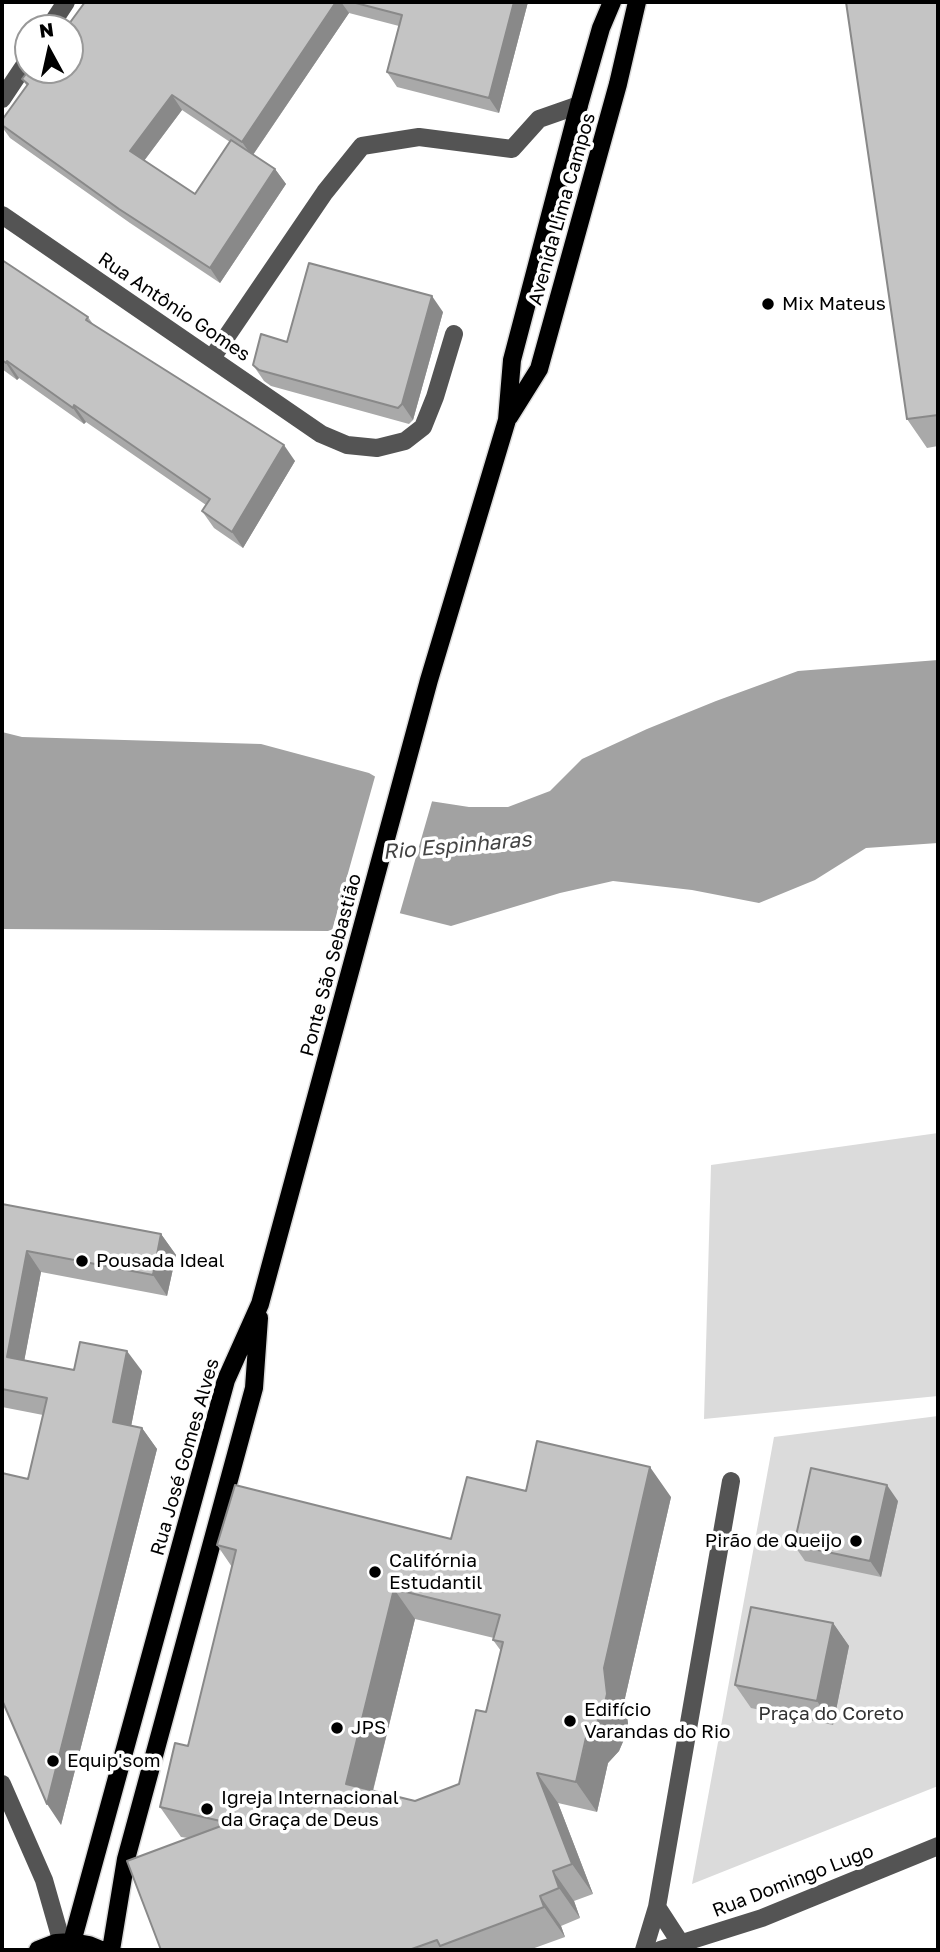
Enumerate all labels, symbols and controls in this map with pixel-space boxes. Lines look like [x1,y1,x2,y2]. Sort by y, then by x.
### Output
north arrow [14,14,84,84]
text: N [38,17,55,42]
street label: Avenida Lima Campos [524,110,600,308]
street label: Rua Antônio Gomes [94,248,254,366]
place label: Mix Mateus [782,293,886,315]
marker: Mix Mateus [760,296,776,312]
water label: Rio Espinharas [382,827,532,865]
street label: Ponte São Sebastião [296,871,366,1059]
place label: Pousada Ideal [96,1250,225,1272]
marker: Pousada Ideal [74,1253,90,1269]
street label: Rua José Gomes Alves [146,1356,224,1558]
place label: Pirão de Queijo [705,1530,842,1552]
marker: Pirão de Queijo [848,1533,864,1549]
place label: Califórnia Estudantil [389,1550,482,1594]
marker: Califórnia Estudantil [367,1564,383,1580]
place label: Edifício Varandas do Rio [584,1699,730,1743]
park label: Praça do Coreto [758,1703,904,1725]
marker: Edifício Varandas do Rio [562,1713,578,1729]
place label: JPS [351,1717,386,1739]
marker: JPS [329,1720,345,1736]
place label: Equip'som [67,1750,161,1772]
marker: Equip'som [45,1753,61,1769]
place label: Igreja Internacional da Graça de Deus [221,1787,399,1831]
marker: Igreja Internacional da Graça de Deus [199,1801,215,1817]
street label: Rua Domingo Lugo [709,1840,877,1922]

